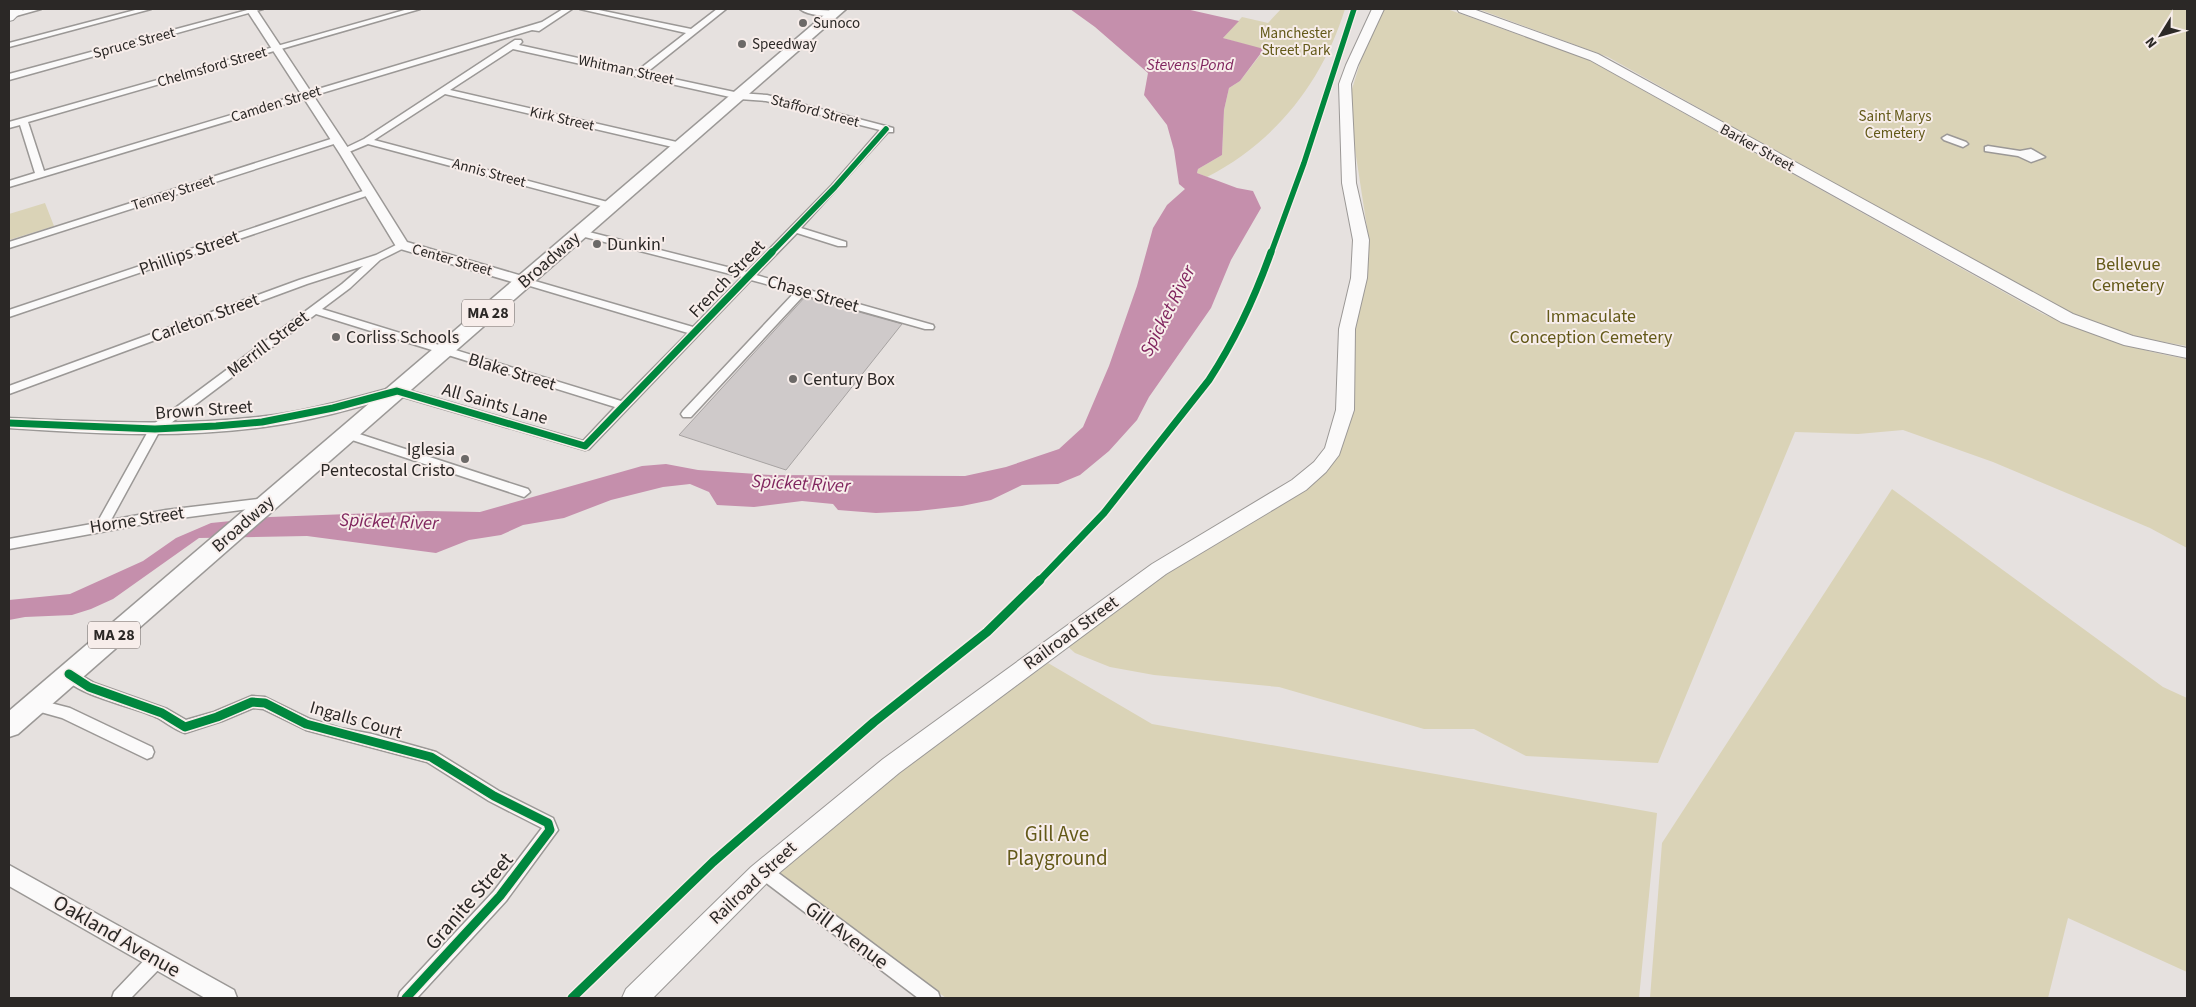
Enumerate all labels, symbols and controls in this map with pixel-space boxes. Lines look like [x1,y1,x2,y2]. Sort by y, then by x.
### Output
north arrow [2136,10,2186,60]
place label: Sunoco [813,13,860,34]
marker: Sunoco [797,17,809,29]
street label: Spruce Street [91,22,177,64]
park label: Manchester Street Park [1260,23,1333,61]
text: N [2141,32,2162,52]
place label: Speedway [752,34,817,55]
marker: Speedway [736,38,748,50]
street label: Chelmsford Street [155,41,269,93]
street label: Whitman Street [576,50,676,90]
water label: Stevens Pond [1146,54,1234,76]
street label: Camden Street [228,80,324,128]
street label: Stafford Street [769,89,861,133]
street label: Kirk Street [528,101,596,137]
park label: Saint Marys Cemetery [1859,106,1931,144]
street label: Barker Street [1716,119,1798,177]
street label: Annis Street [450,153,528,193]
street label: Tenney Street [129,170,217,216]
street label: Phillips Street [136,224,242,282]
street label: Broadway [512,225,586,294]
place label: Dunkin' [607,232,665,257]
street label: French Street [683,234,771,324]
marker: Dunkin' [591,238,603,250]
street label: Center Street [410,239,494,281]
park label: Bellevue Cemetery [2092,252,2165,298]
water label: Spicket River [1133,259,1203,361]
street label: Chase Street [764,269,862,319]
street label: Carleton Street [148,287,262,349]
road number: MA 28 [462,300,514,326]
park label: Immaculate Conception Cemetery [1510,304,1673,350]
street label: Merrill Street [222,305,314,383]
place label: Corliss Schools [346,325,459,350]
marker: Corliss Schools [330,331,342,343]
street label: Blake Street [465,347,559,397]
place label: Century Box [803,367,895,392]
marker: Century Box [787,373,799,385]
street label: All Saints Lane [439,377,551,431]
street label: Brown Street [154,394,254,426]
place label: Iglesia Pentecostal Cristo [320,437,455,483]
marker: Iglesia Pentecostal Cristo [459,453,471,465]
water label: Spicket River [751,468,853,500]
street label: Broadway [206,489,280,558]
street label: Horne Street [88,500,186,540]
water label: Spicket River [339,507,440,537]
street label: Railroad Street [1019,590,1123,676]
road number: MA 28 [88,622,140,648]
street label: Ingalls Court [307,695,405,745]
park label: Gill Ave Playground [1006,819,1108,873]
street label: Railroad Street [704,836,802,930]
street label: Granite Street [418,845,520,957]
street label: Oakland Avenue [48,887,186,985]
street label: Gill Avenue [799,894,895,976]

